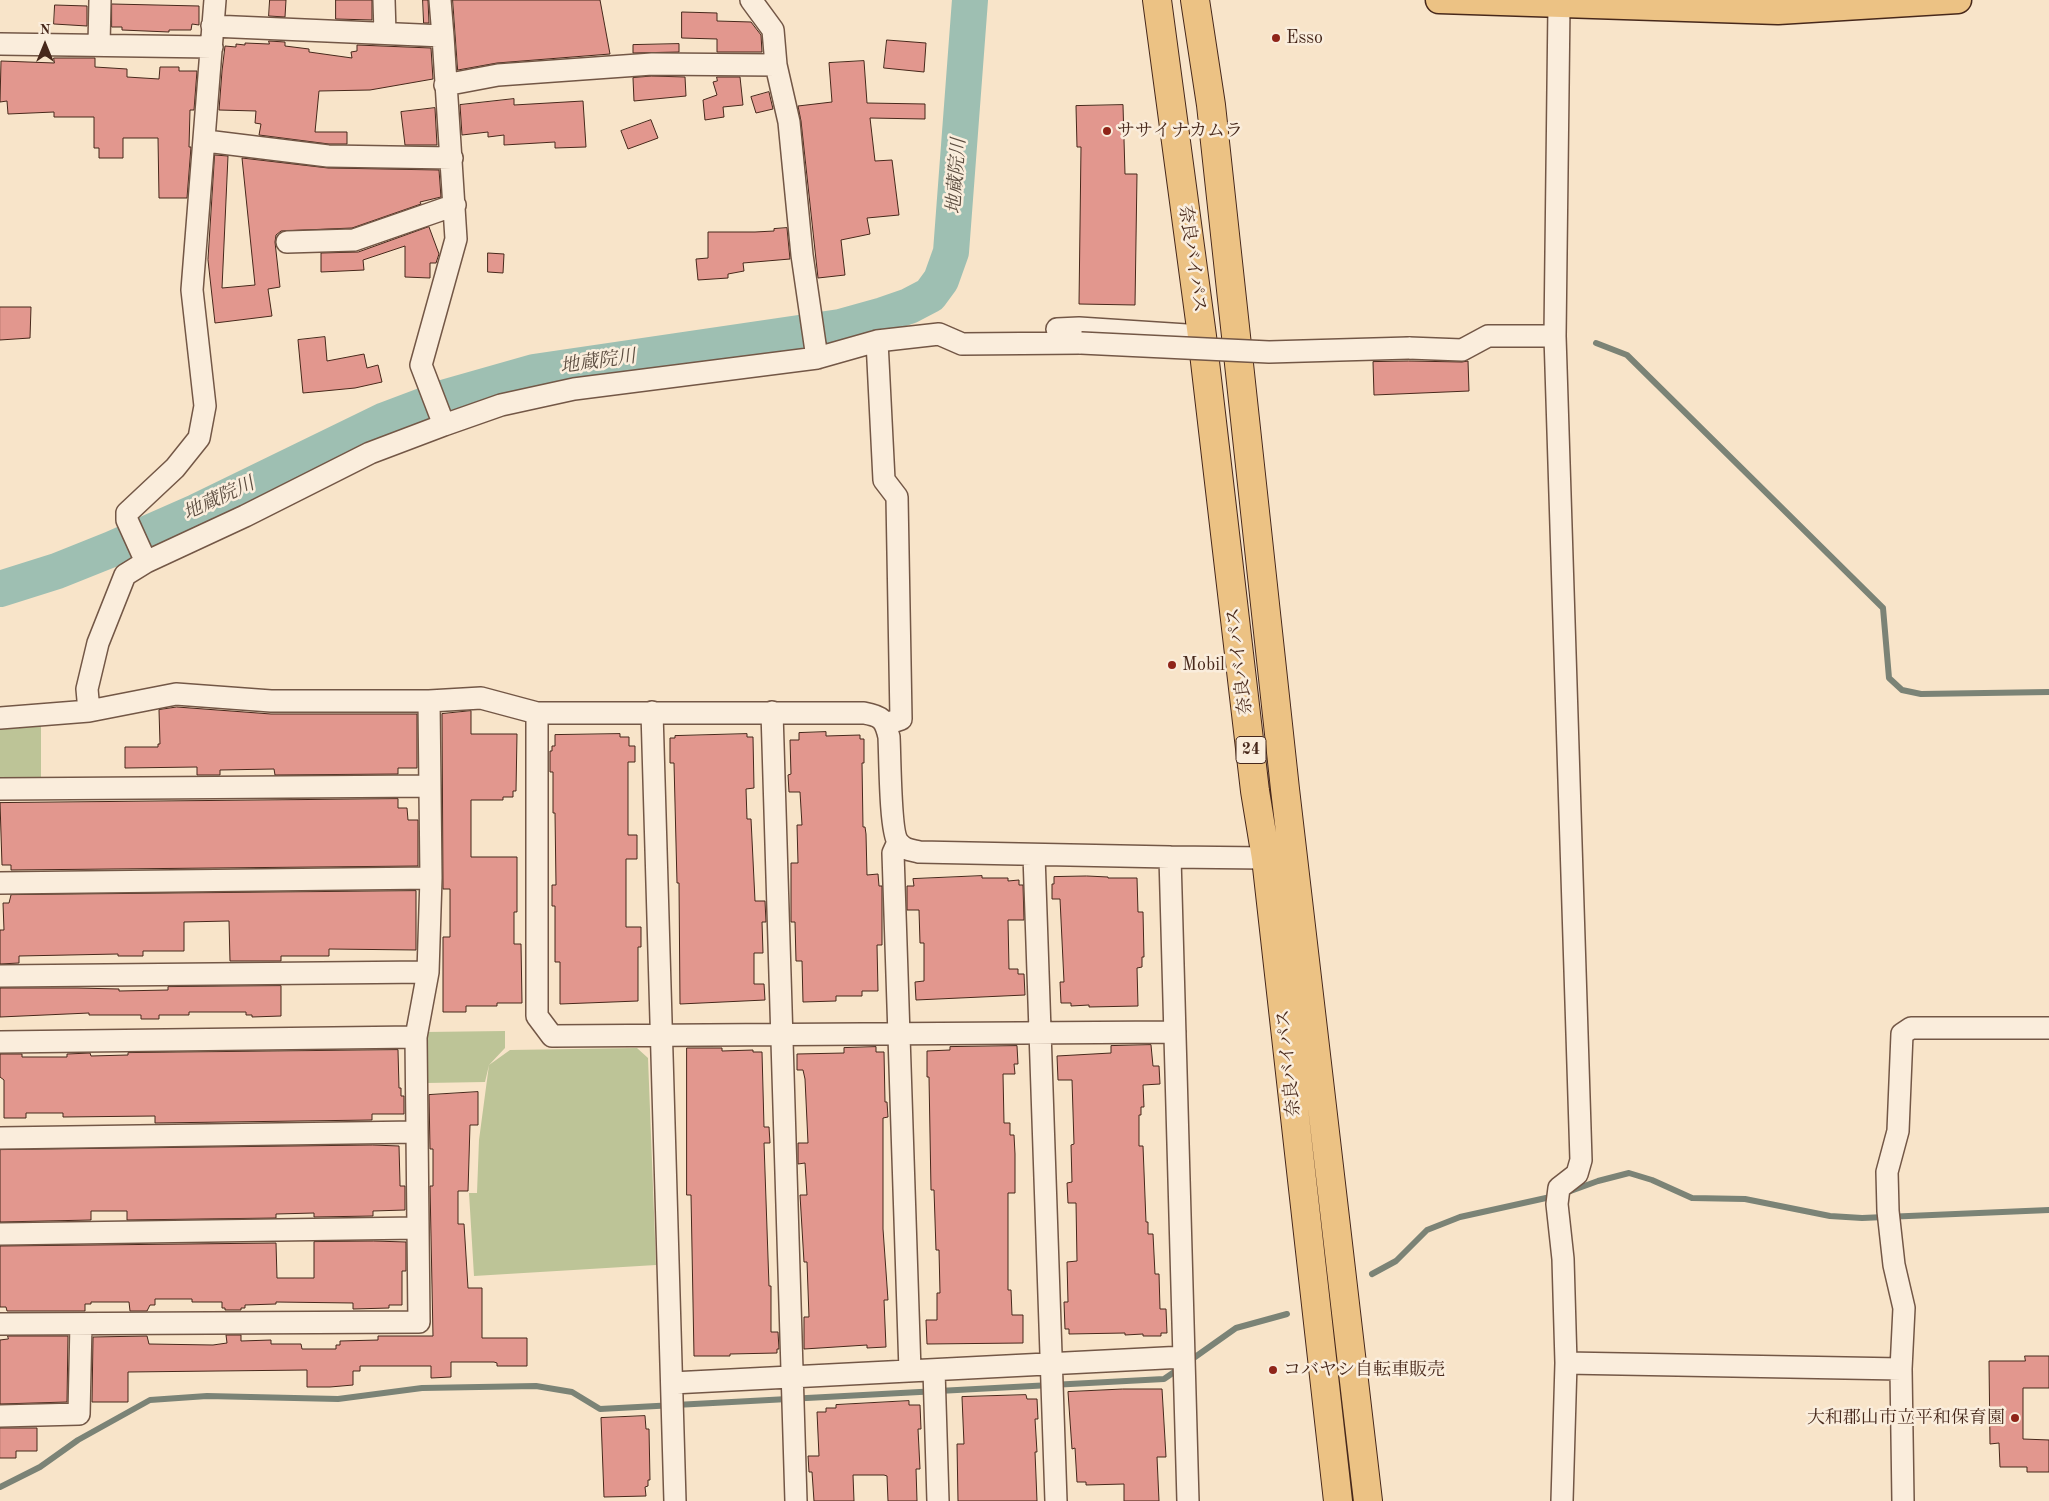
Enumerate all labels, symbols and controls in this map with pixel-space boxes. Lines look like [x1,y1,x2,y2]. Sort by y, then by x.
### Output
north arrow [20,20,70,70]
text: N [40,23,50,37]
place label: Esso [1286,27,1323,49]
marker: Esso [1270,32,1282,44]
place label: ササイナカムラ [1117,120,1243,142]
marker: ササイナカムラ [1101,125,1113,137]
water label: 地蔵院川 [943,137,971,215]
street label: 奈良バイパス [1174,204,1210,314]
water label: 地蔵院川 [559,345,637,379]
water label: 地蔵院川 [180,473,258,525]
street label: 奈良バイパス [1223,606,1257,716]
place label: Mobil [1182,654,1225,676]
marker: Mobil [1166,659,1178,671]
road number: 24 [1236,736,1266,764]
street label: 奈良バイパス [1273,1008,1305,1118]
place label: コバヤシ自転車販売 [1283,1359,1445,1381]
marker: コバヤシ自転車販売 [1267,1364,1279,1376]
place label: 大和郡山市立平和保育園 [1807,1407,2005,1429]
marker: 大和郡山市立平和保育園 [2009,1412,2021,1424]

